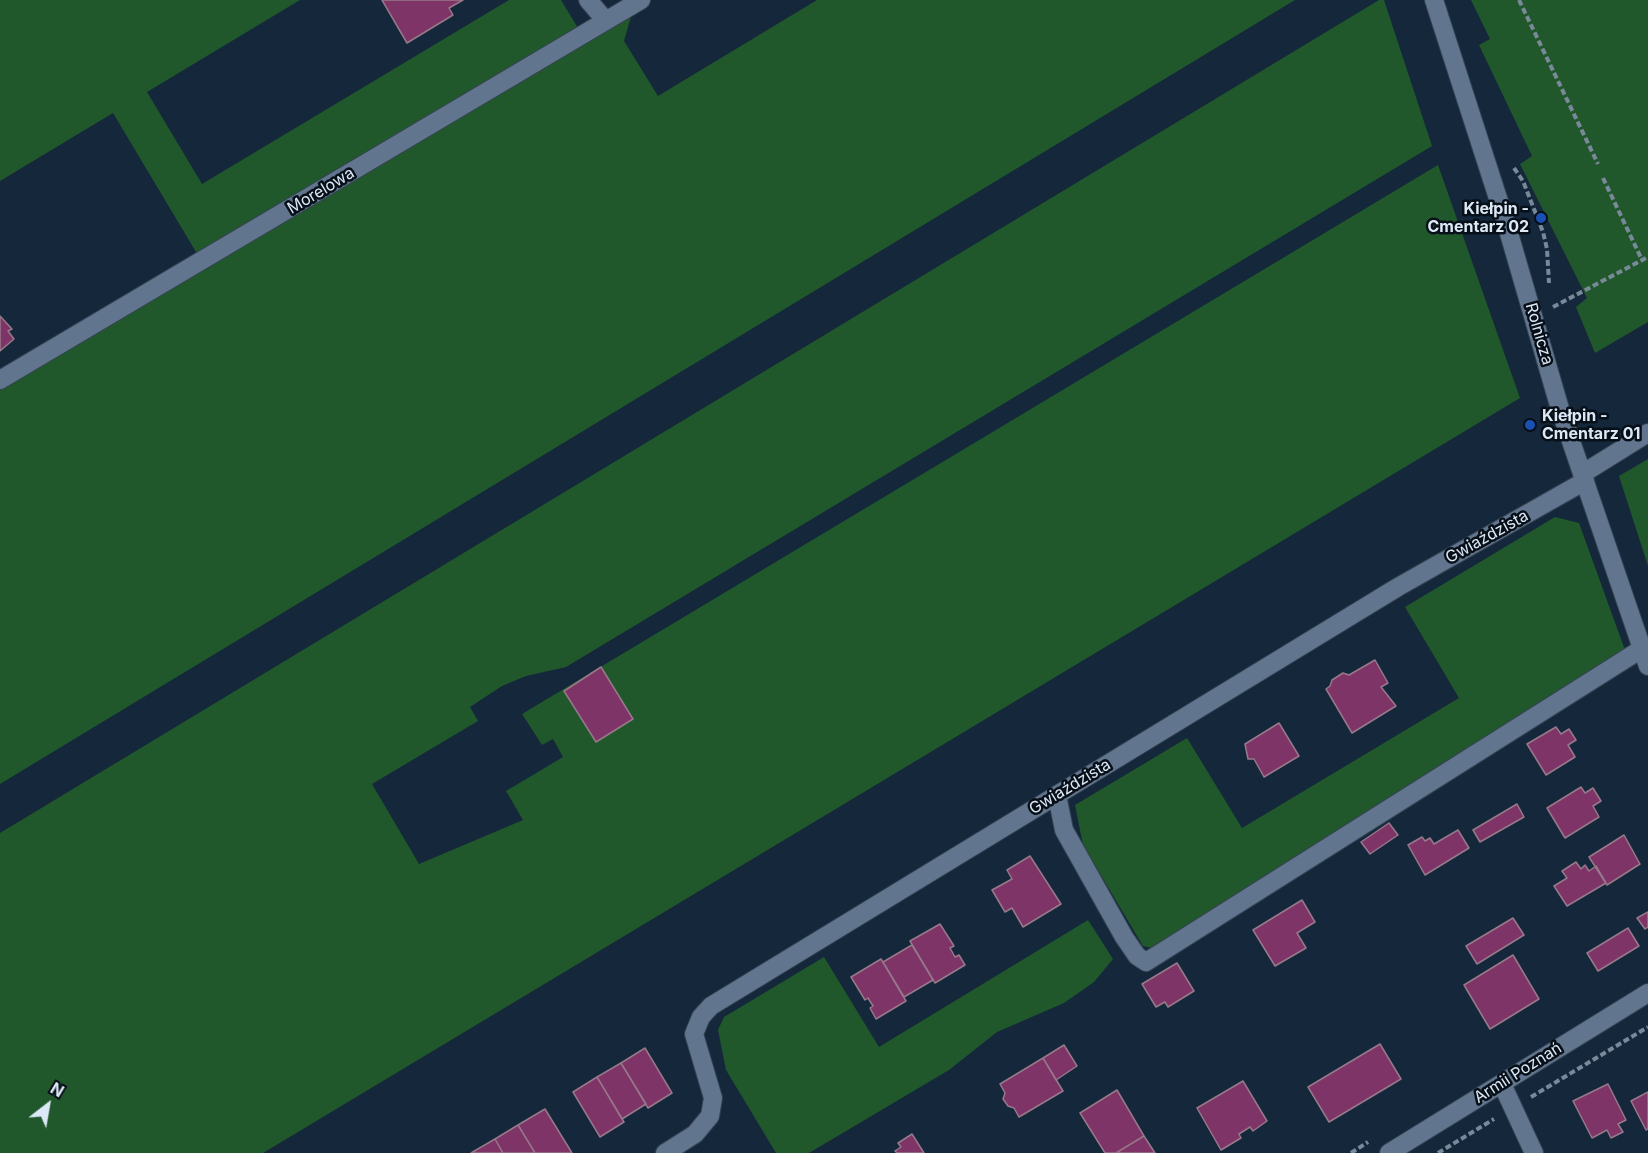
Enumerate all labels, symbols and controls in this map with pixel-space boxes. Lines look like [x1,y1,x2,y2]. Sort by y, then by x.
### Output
street label: Morelowa [284,164,358,218]
place label: Kiełpin - Cmentarz 02 [1428,199,1529,237]
marker: Kiełpin - Cmentarz 02 [1534,211,1548,225]
street label: Rolnicza [1521,301,1557,367]
place label: Kiełpin - Cmentarz 01 [1542,406,1640,444]
marker: Kiełpin - Cmentarz 01 [1523,418,1537,432]
street label: Gwiaździsta [1442,506,1532,568]
street label: Gwiaździsta [1026,755,1114,819]
street label: Armii Poznań [1471,1038,1565,1108]
north arrow [18,1075,78,1135]
text: N [47,1078,68,1101]

